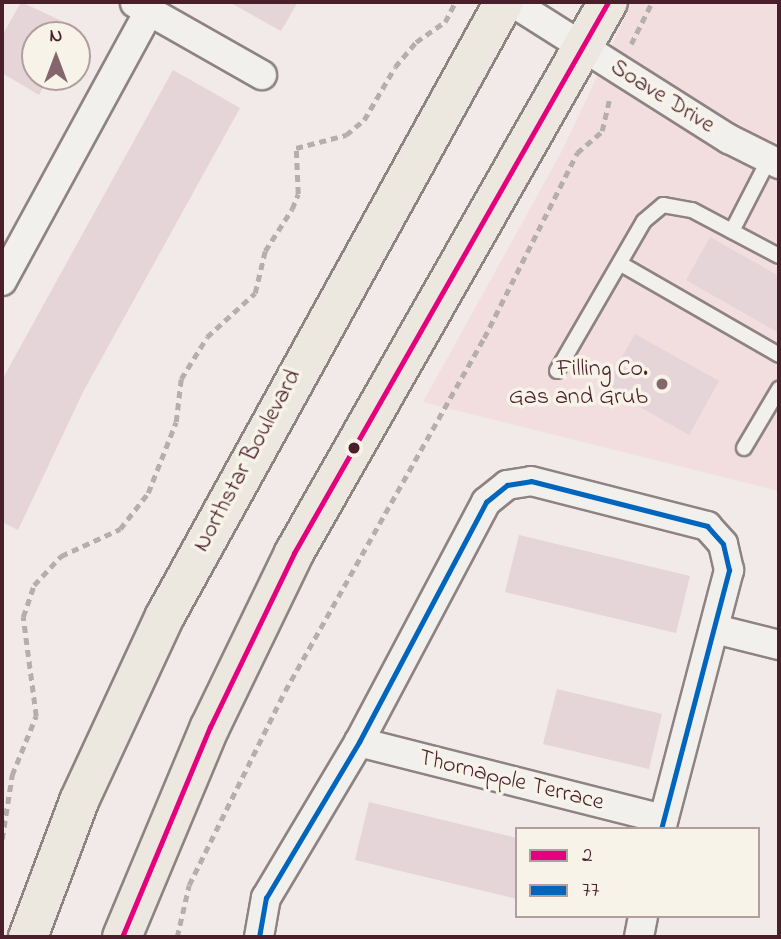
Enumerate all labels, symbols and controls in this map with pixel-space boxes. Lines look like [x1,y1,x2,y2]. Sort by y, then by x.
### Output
north arrow [21,21,91,91]
text: N [50,23,62,50]
street label: Soave Drive [604,54,720,140]
place label: Filling Co. Gas and Grub [509,356,648,412]
street label: Northstar Boulevard [188,365,308,557]
marker: Filling Co. Gas and Grub [654,376,670,392]
unlabelled marker [347,441,361,455]
street label: Thornapple Terrace [415,744,607,818]
legend [515,827,760,918]
text: 2 [582,841,592,871]
text: 77 [582,876,599,906]

